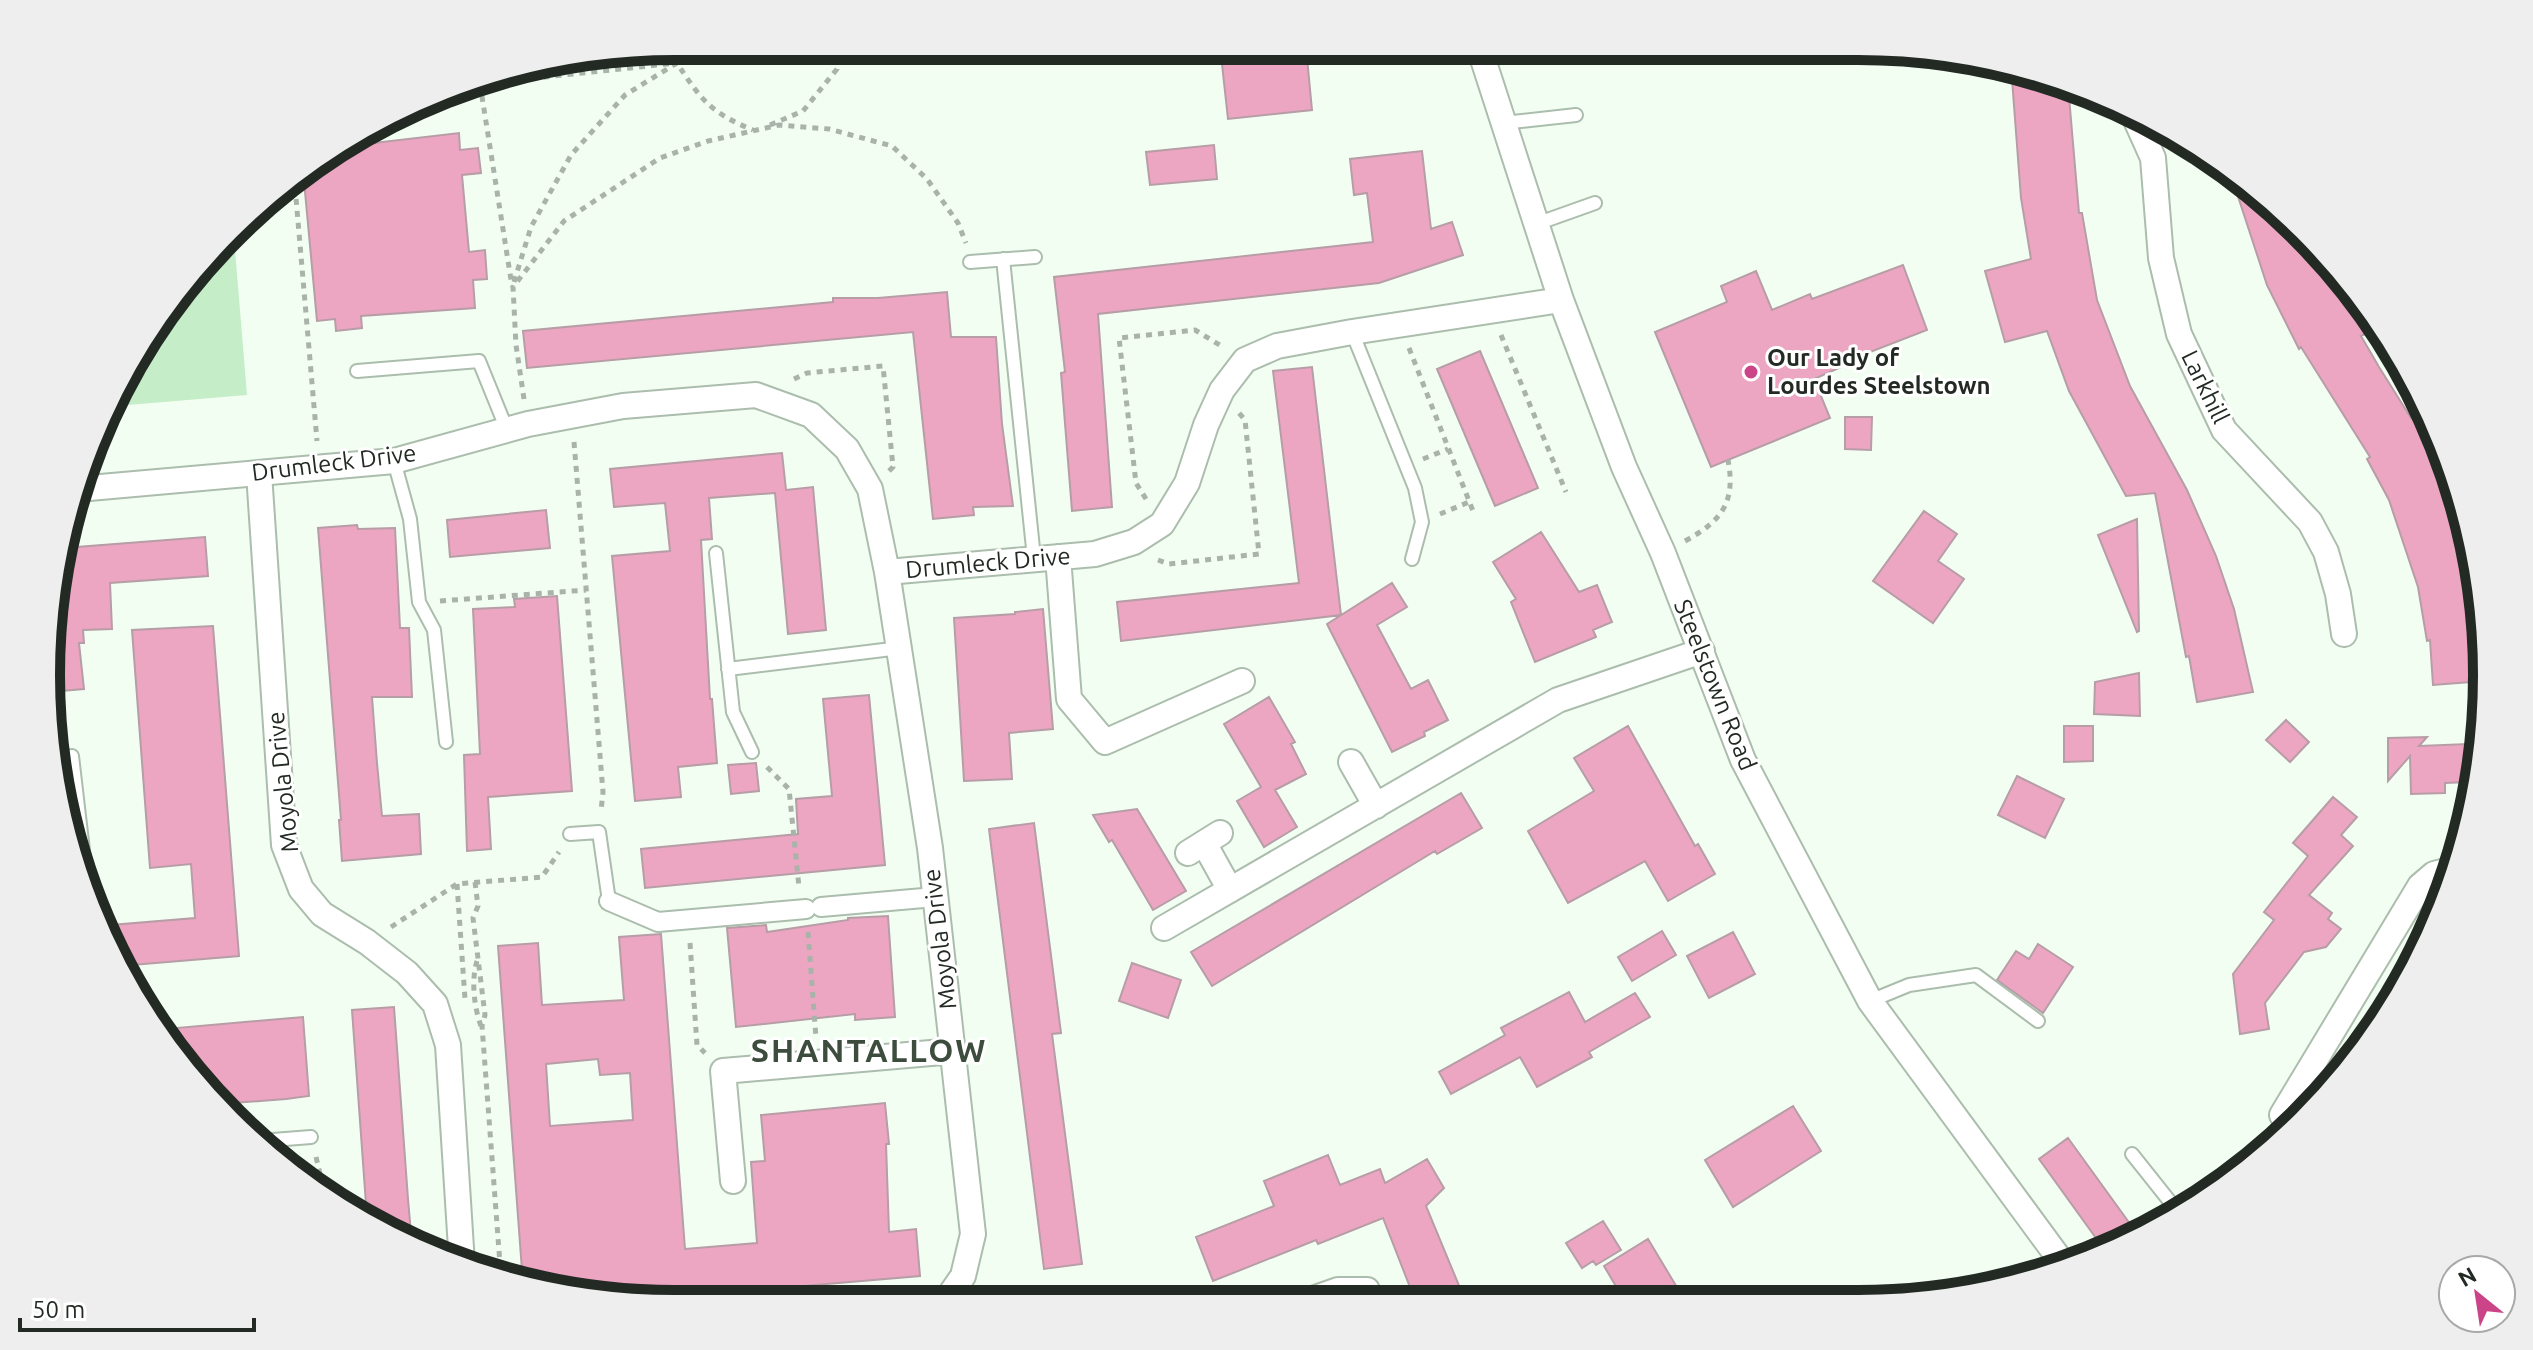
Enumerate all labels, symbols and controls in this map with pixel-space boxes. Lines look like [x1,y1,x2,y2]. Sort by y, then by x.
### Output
place label: Our Lady of Lourdes Steelstown [1767,344,1990,399]
street label: Larkhill [2176,346,2235,428]
marker: Our Lady of Lourdes Steelstown [1742,363,1760,381]
street label: Drumleck Drive [250,439,418,486]
street label: Drumleck Drive [904,542,1072,583]
street label: Steelstown Road [1669,596,1762,774]
street label: Moyola Drive [262,710,303,854]
street label: Moyola Drive [917,867,962,1011]
district label: SHANTALLOW [751,1032,987,1068]
north arrow [2437,1254,2517,1334]
text: N [2453,1261,2480,1291]
scale bar [20,1282,254,1332]
text: 50 m [32,1296,85,1323]

